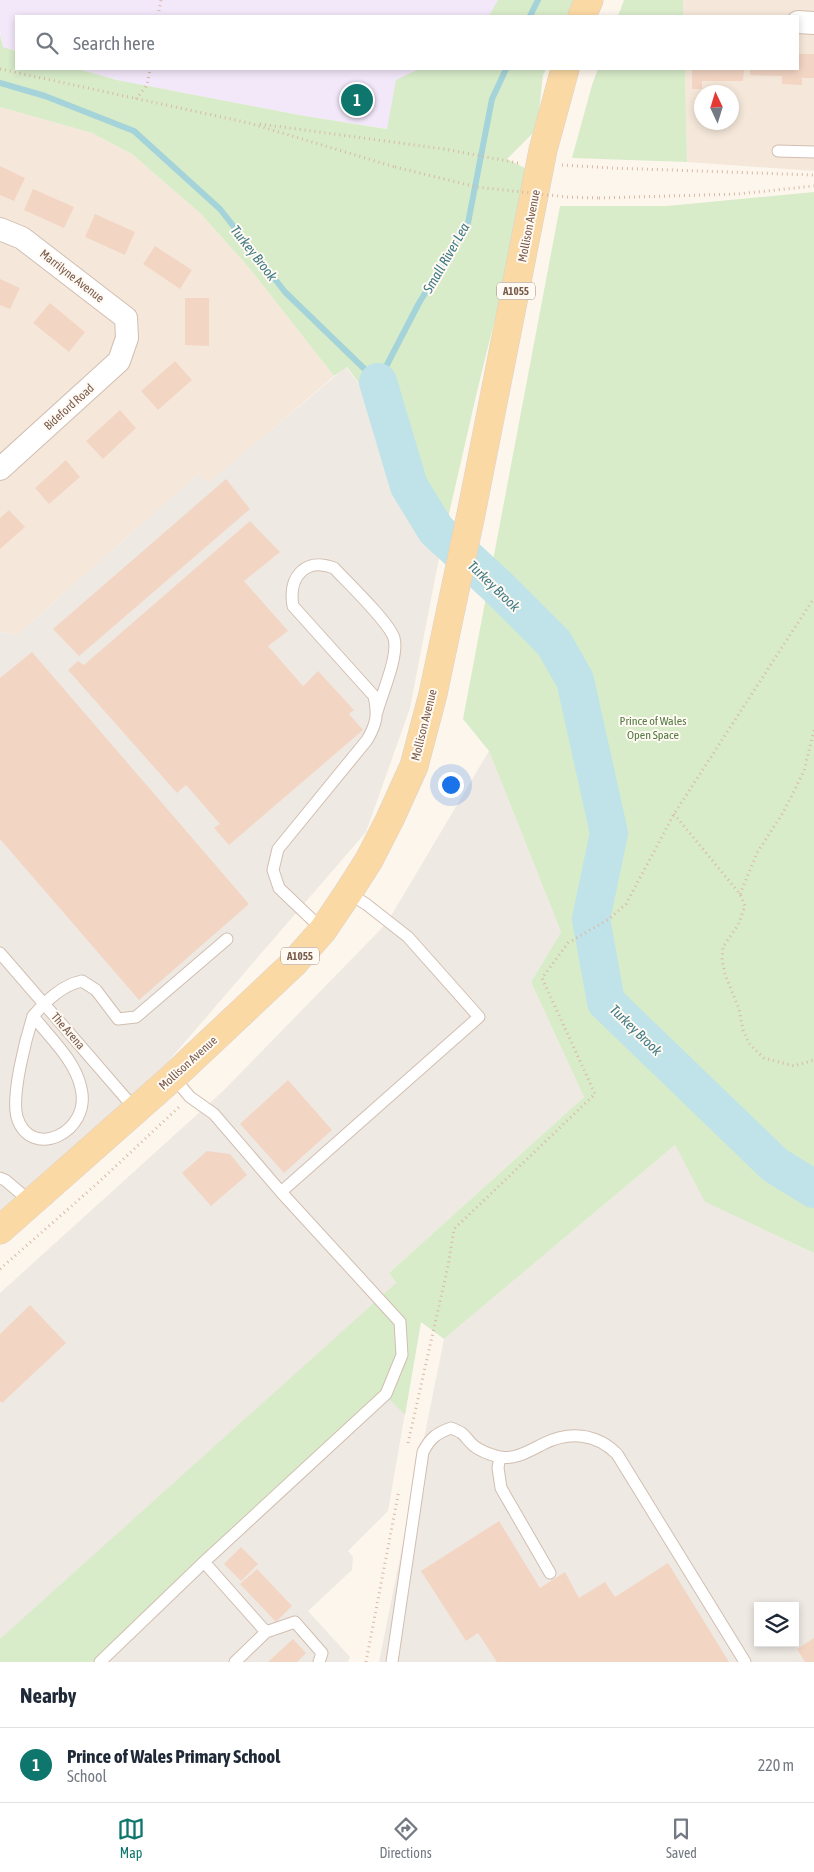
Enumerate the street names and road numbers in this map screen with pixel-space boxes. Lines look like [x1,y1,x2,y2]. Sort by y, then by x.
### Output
street label: Mollison Avenue [515,189,543,263]
street label: Marrilyne Avenue [37,247,107,305]
road number: A1055 [497,282,535,300]
street label: Bideford Road [41,381,97,433]
street label: Mollison Avenue [408,688,440,762]
road number: A1055 [281,948,319,964]
street label: The Arena [48,1010,88,1052]
street label: Mollison Avenue [156,1033,220,1093]

